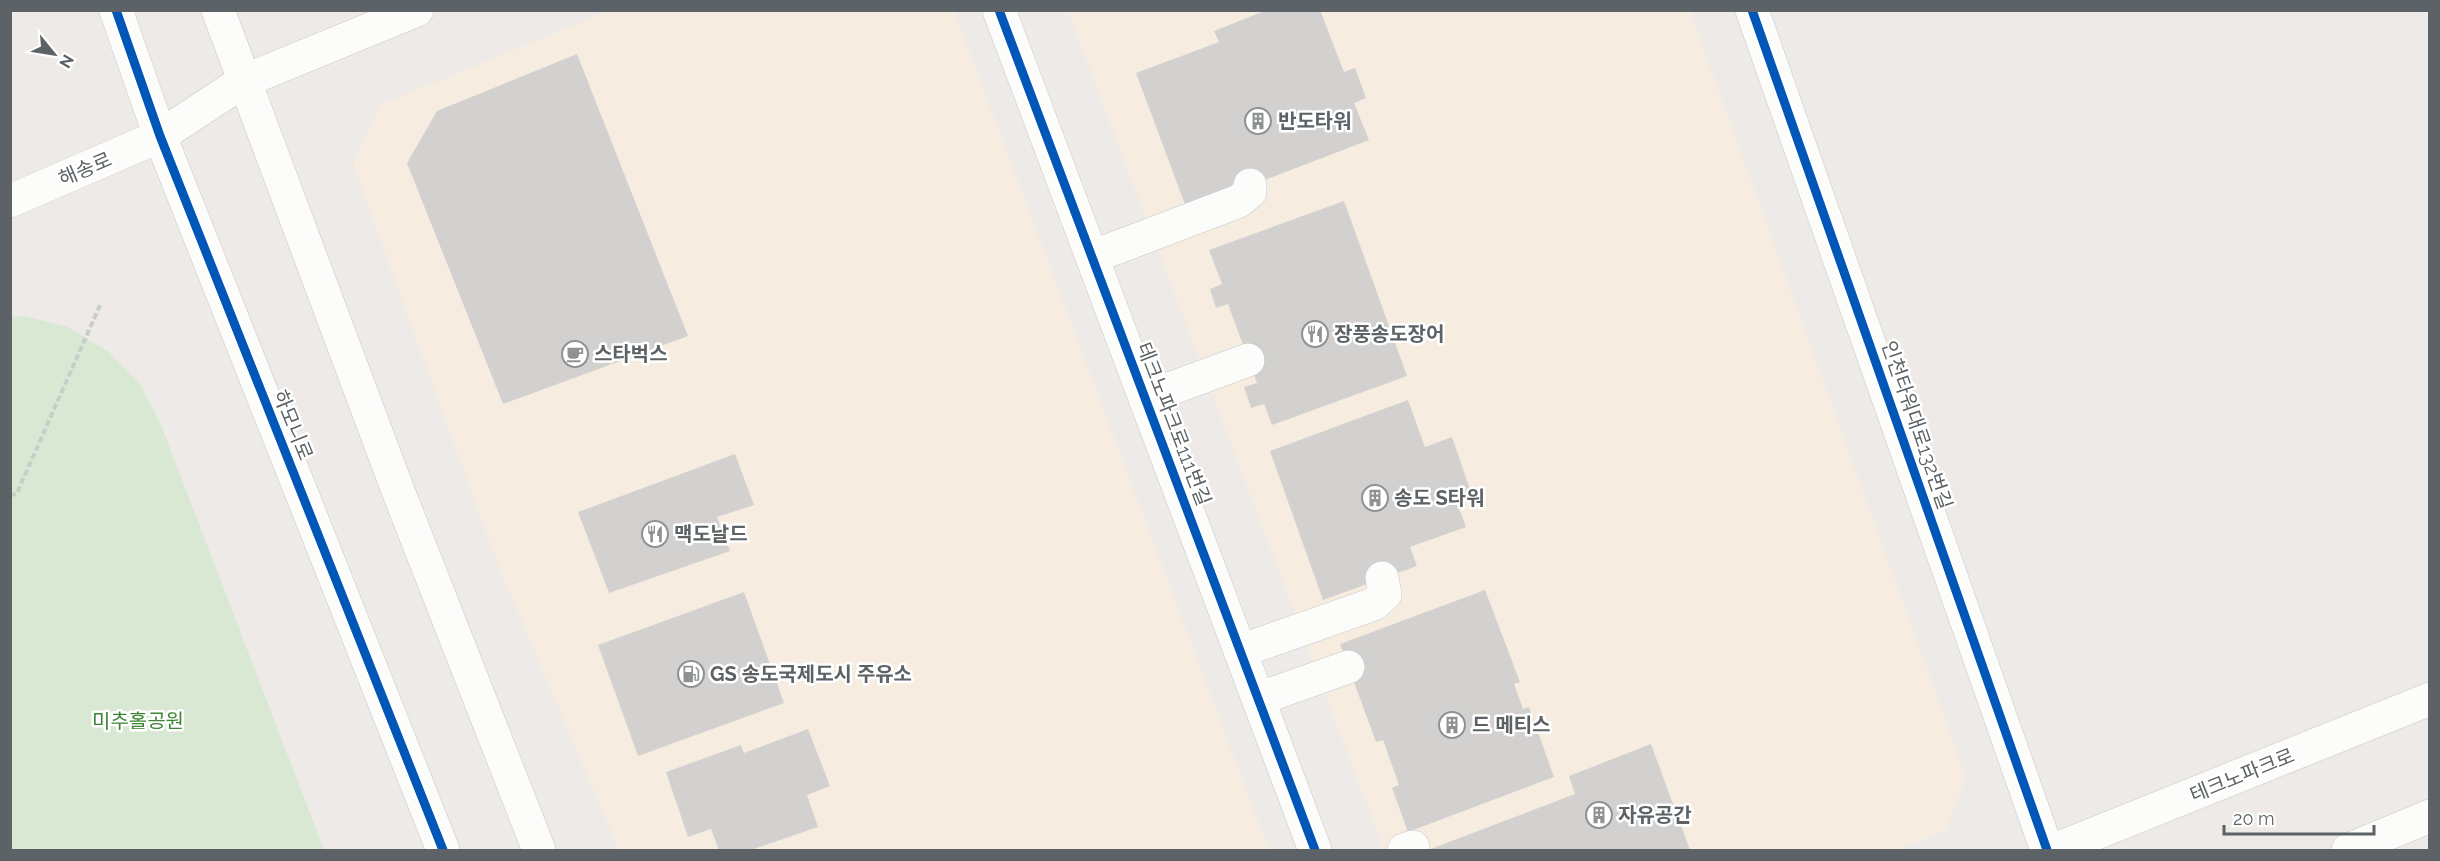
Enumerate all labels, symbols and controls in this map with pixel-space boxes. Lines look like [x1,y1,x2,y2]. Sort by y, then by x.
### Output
north arrow [24,24,84,84]
text: N [55,51,78,71]
building icon: 반도타워 [1243,106,1273,136]
place label: 반도타워 [1278,109,1352,133]
street label: 해송로 [55,147,115,191]
restaurant icon: 장풍송도장어 [1300,319,1330,349]
place label: 장풍송도장어 [1334,322,1444,346]
street label: 인천타워대로132번길 [1877,337,1957,513]
cafe icon: 스타벅스 [560,339,590,369]
street label: 테크노파크로111번길 [1132,339,1216,509]
place label: 스타벅스 [594,342,668,366]
street label: 하모니로 [268,386,318,464]
building icon: 송도 S타워 [1360,483,1390,513]
place label: 송도 S타워 [1394,486,1485,510]
restaurant icon: 맥도날드 [640,519,670,549]
place label: 맥도날드 [674,522,748,546]
fuel station icon: GS 송도국제도시 주유소 [676,659,706,689]
place label: GS 송도국제도시 주유소 [710,662,912,686]
park label: 미추홀공원 [92,709,184,733]
building icon: 드 메티스 [1437,710,1467,740]
place label: 드 메티스 [1472,713,1550,737]
street label: 테크노파크로 [2186,743,2298,807]
scale bar [2224,798,2374,836]
building icon: 자유공간 [1584,800,1614,830]
place label: 자유공간 [1618,803,1692,827]
text: 20 m [2233,808,2275,829]

